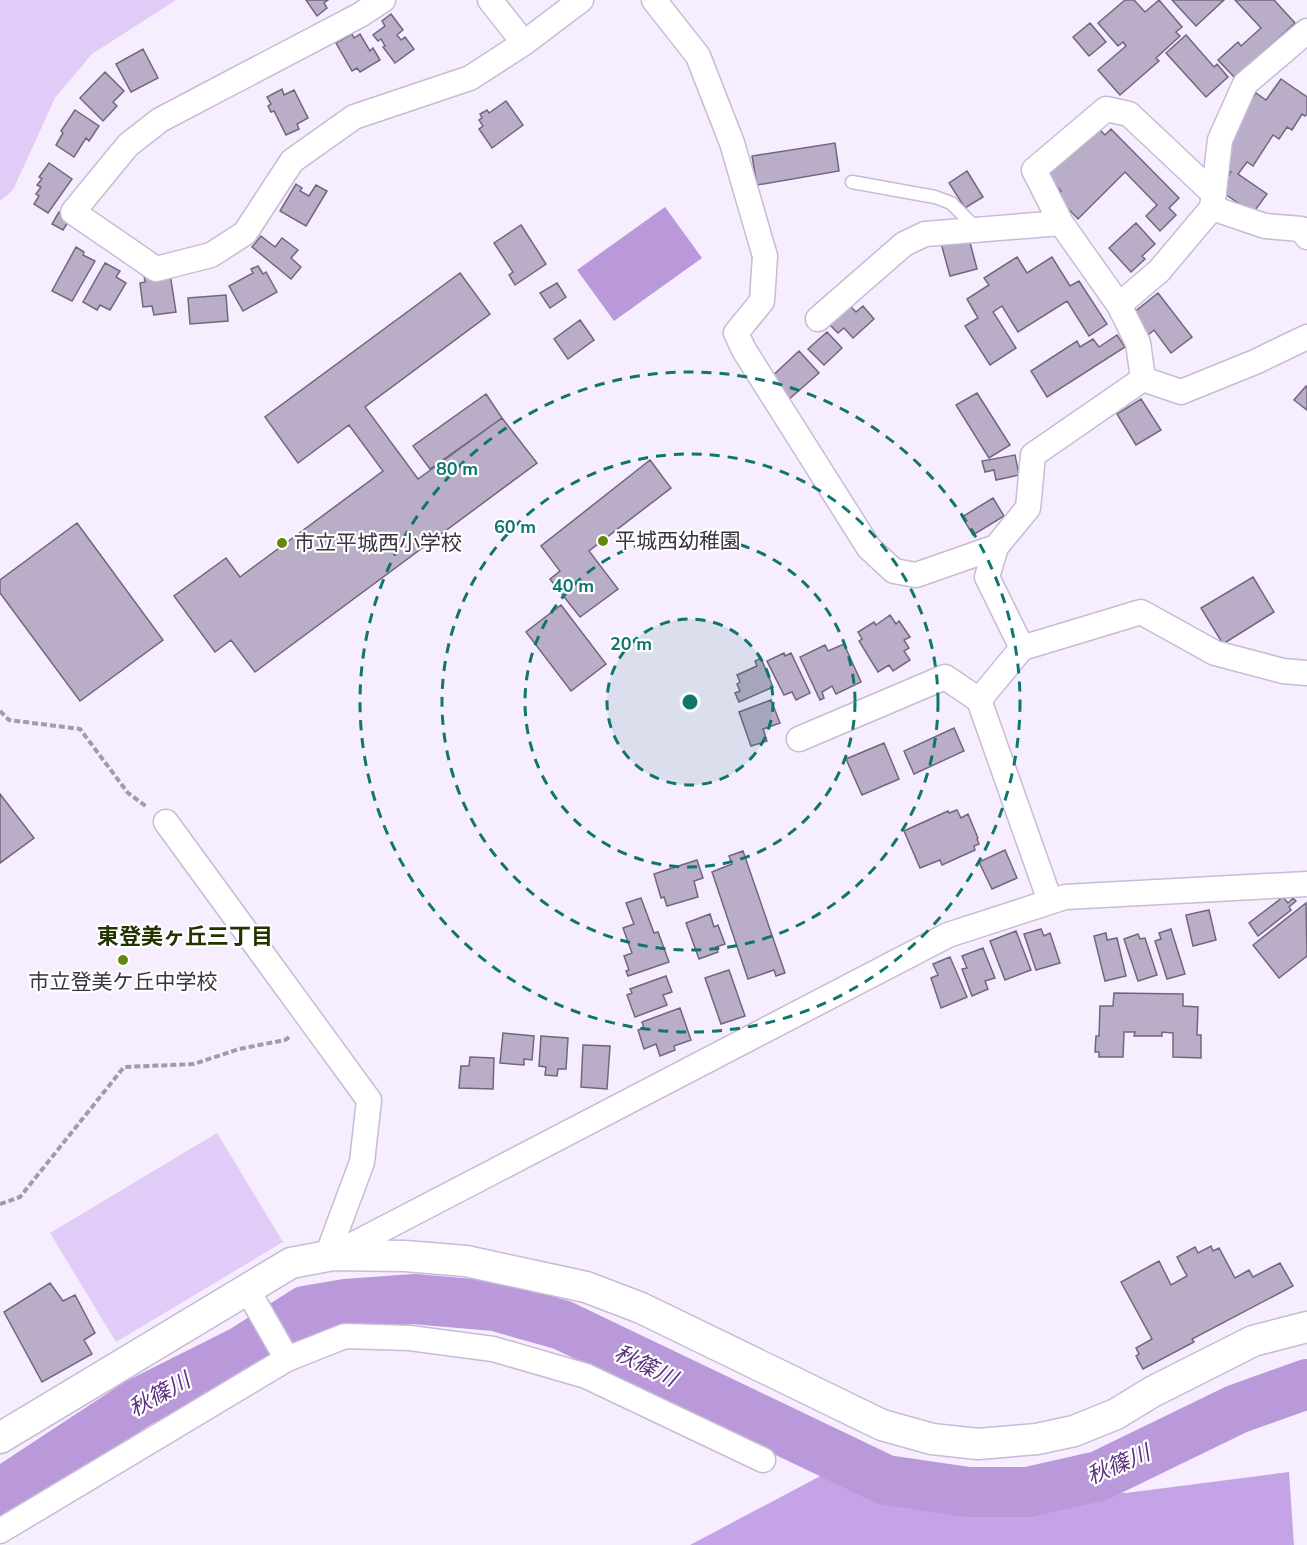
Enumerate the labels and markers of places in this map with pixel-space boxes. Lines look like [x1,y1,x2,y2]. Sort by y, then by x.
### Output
place label: 平城西幼稚園 [615,527,741,555]
place label: 市立平城西小学校 [294,529,462,557]
marker: 平城西幼稚園 [596,534,610,548]
marker: 市立平城西小学校 [275,536,289,550]
centre of rings [680,692,700,712]
marker: 市立登美ケ丘中学校 [116,953,130,967]
place label: 市立登美ケ丘中学校 [29,968,218,996]

